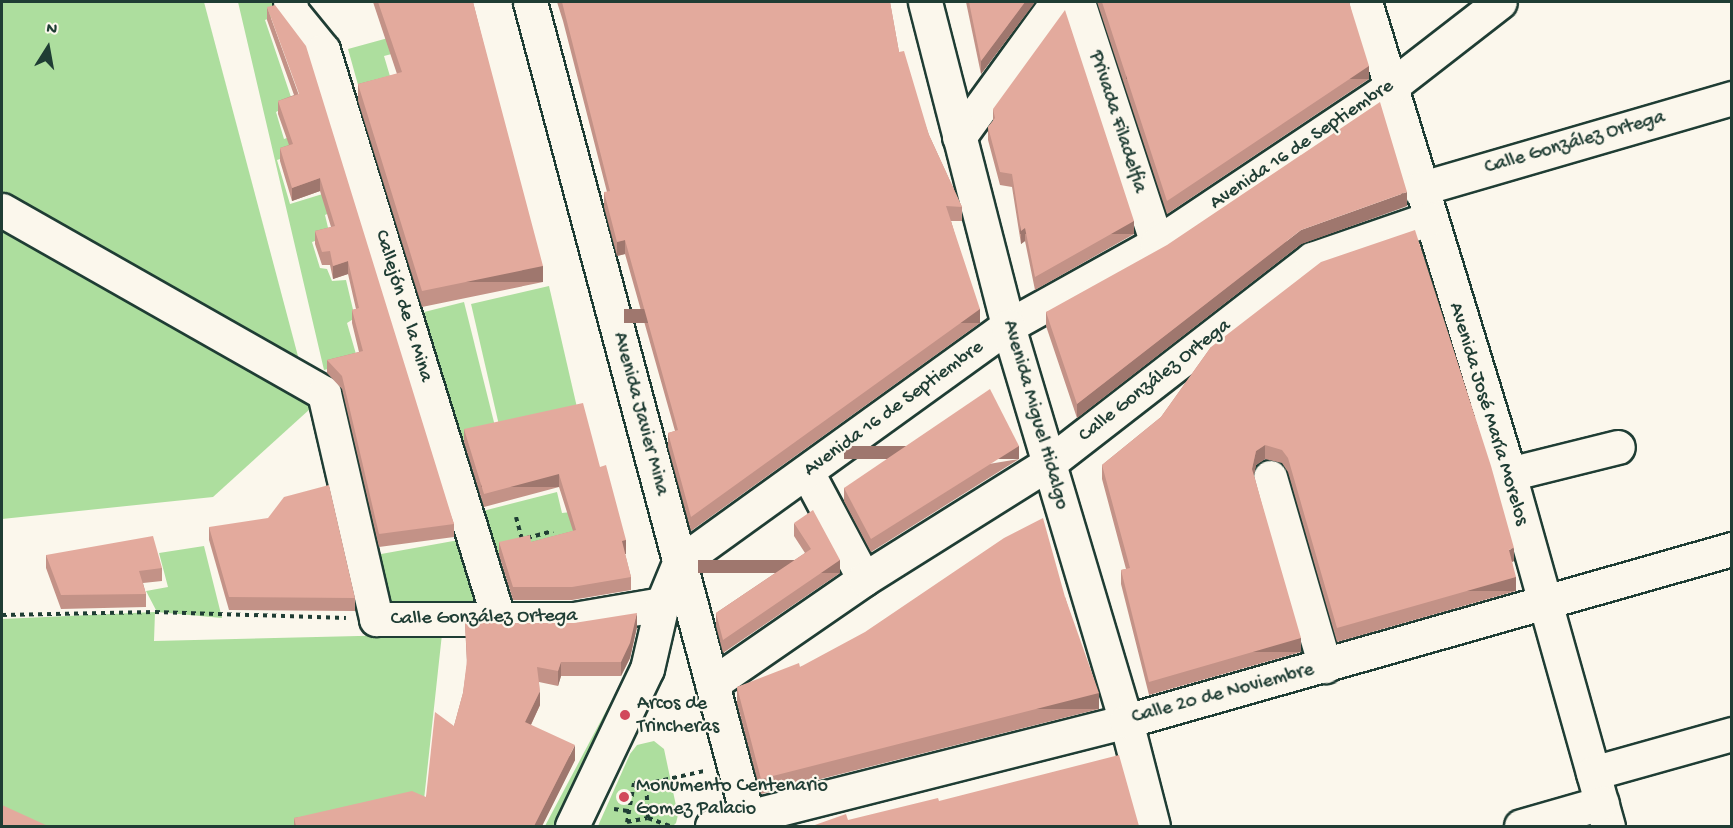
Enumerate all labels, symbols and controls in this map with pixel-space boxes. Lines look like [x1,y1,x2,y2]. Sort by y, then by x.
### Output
north arrow [18,18,78,78]
text: N [45,20,58,40]
street label: Privada Filadelfia [1083,48,1151,196]
street label: Avenida 16 de Septiembre [1206,75,1398,215]
street label: Calle González Ortega [1482,106,1668,180]
street label: Callejón de la Mina [369,227,437,385]
street label: Avenida José María Morelos [1443,300,1533,528]
street label: Calle González Ortega [1074,314,1236,448]
street label: Avenida Miguel Hidalgo [997,318,1073,512]
street label: Avenida Javier Mina [607,330,673,498]
street label: Avenida 16 de Septiembre [799,336,989,482]
street label: Calle González Ortega [391,604,577,632]
street label: Calle 20 de Noviembre [1129,658,1317,730]
place label: Arcos de Trincheras [637,692,719,739]
marker: Arcos de Trincheras [618,708,632,722]
place label: Monumento Centenario Gomez Palacio [636,774,828,821]
marker: Monumento Centenario Gomez Palacio [617,790,631,804]

